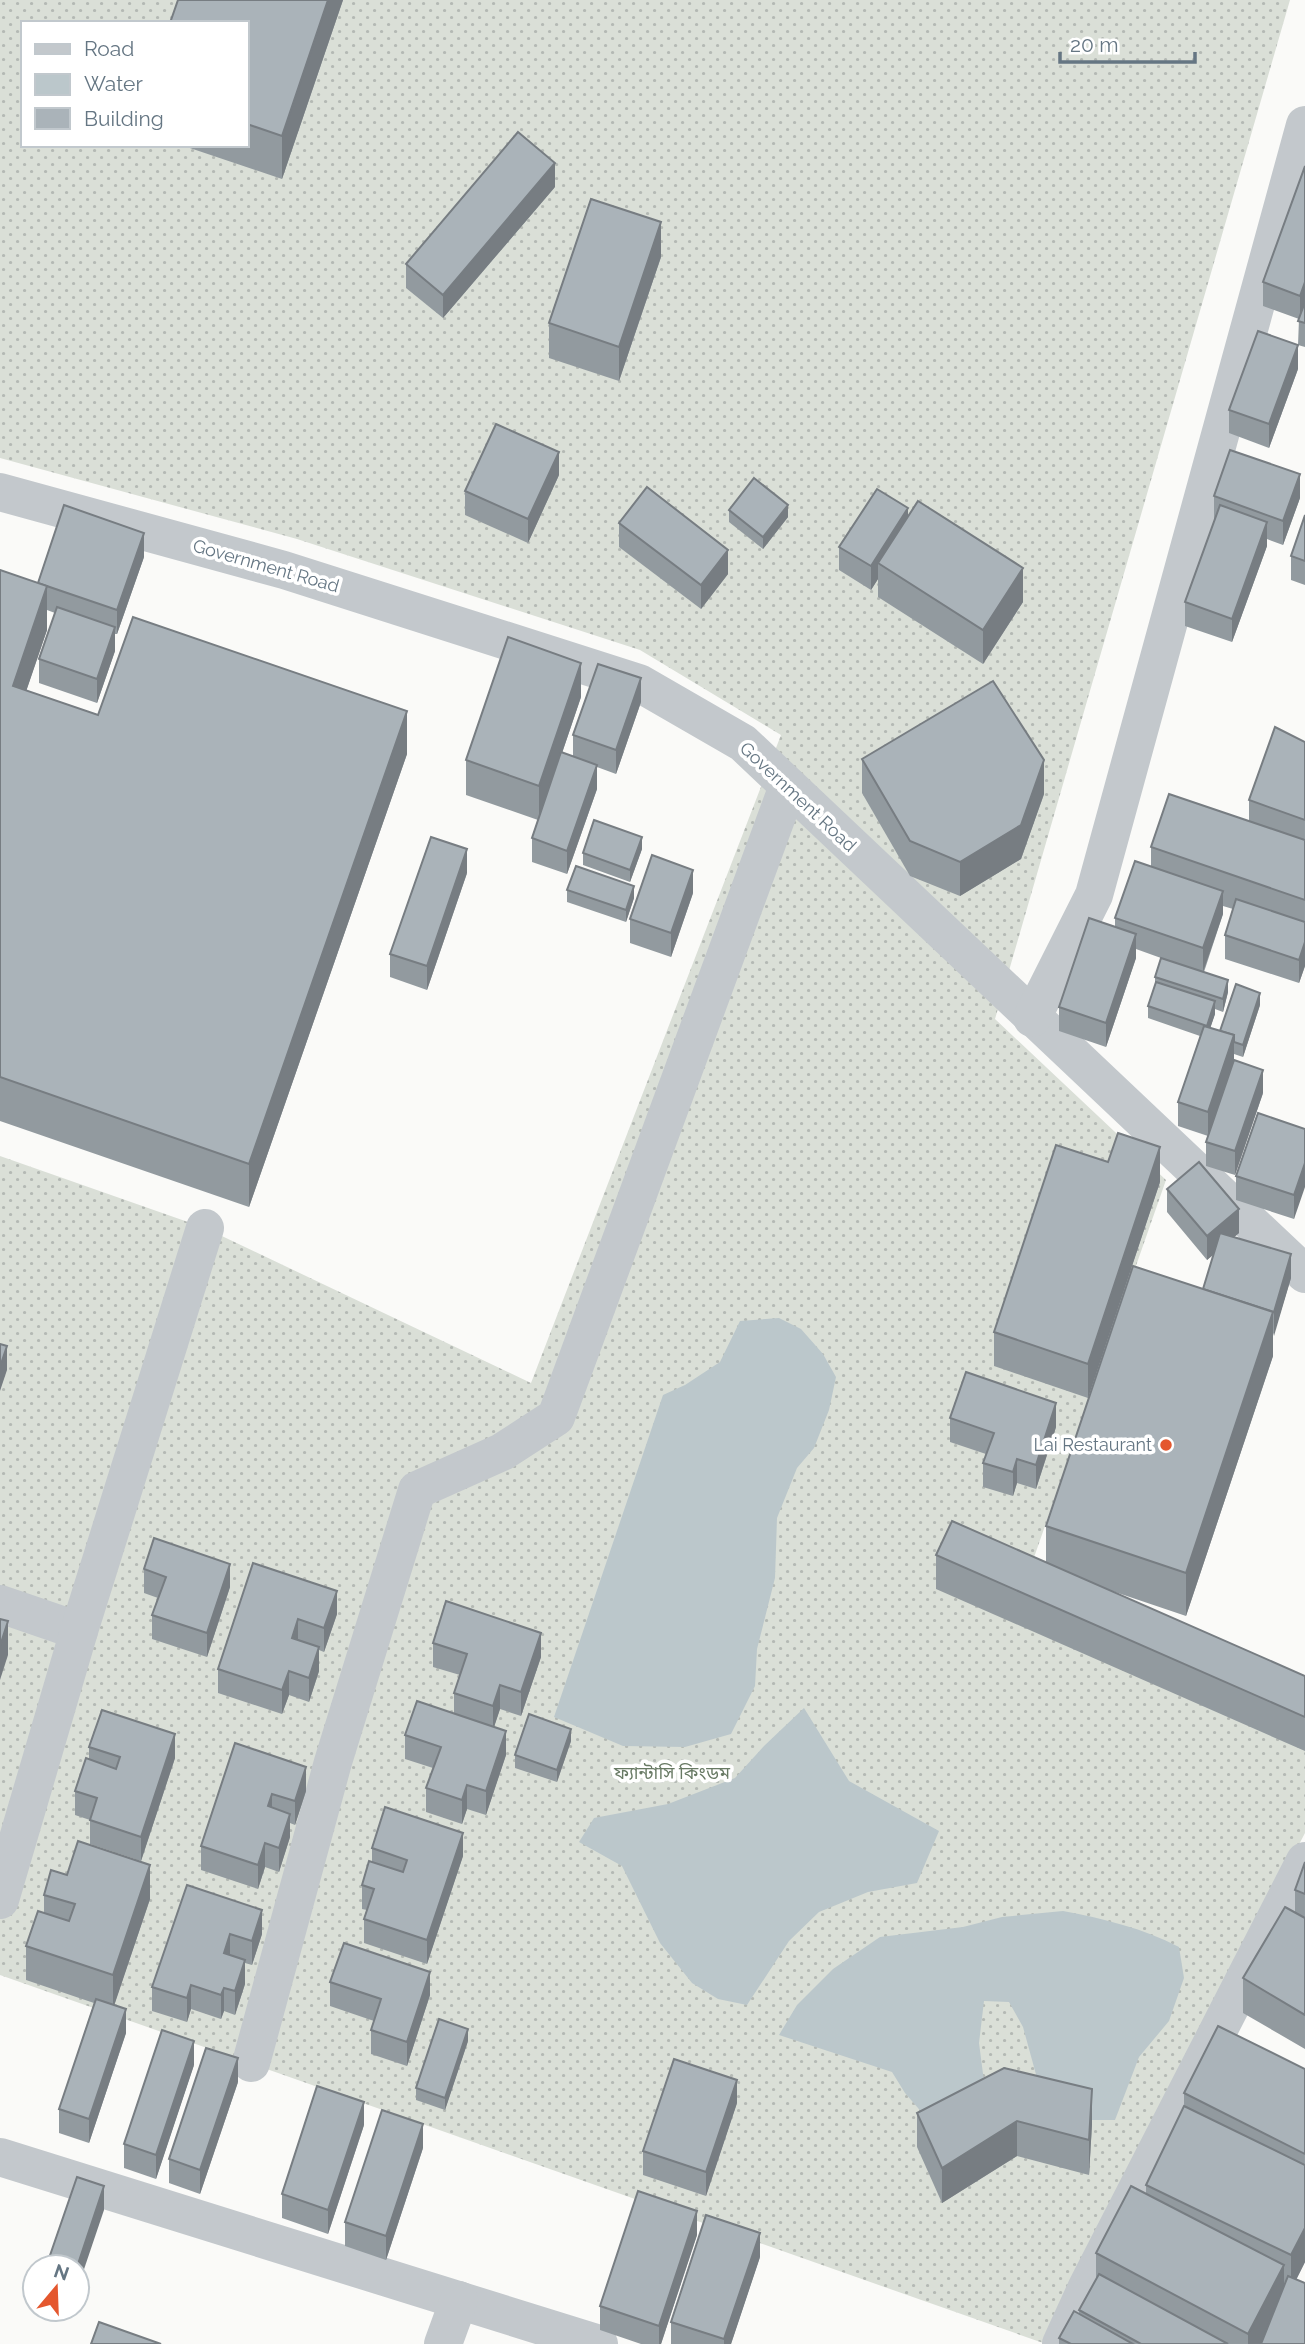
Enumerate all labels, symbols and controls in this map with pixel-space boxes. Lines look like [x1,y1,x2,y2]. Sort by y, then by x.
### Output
legend [21,21,248,147]
scale bar [1060,21,1195,65]
text: 20 m [1070,32,1118,57]
text: Road [84,36,134,61]
text: Water [84,71,143,96]
text: Building [84,106,164,131]
street label: Government Road [191,535,342,596]
street label: Government Road [736,737,861,856]
place label: Lai Restaurant [1033,1434,1152,1455]
marker: Lai Restaurant [1158,1437,1174,1453]
park label: ফ্যান্টাসি কিংডম [613,1762,731,1783]
north arrow [21,2253,91,2323]
text: N [51,2259,72,2285]

